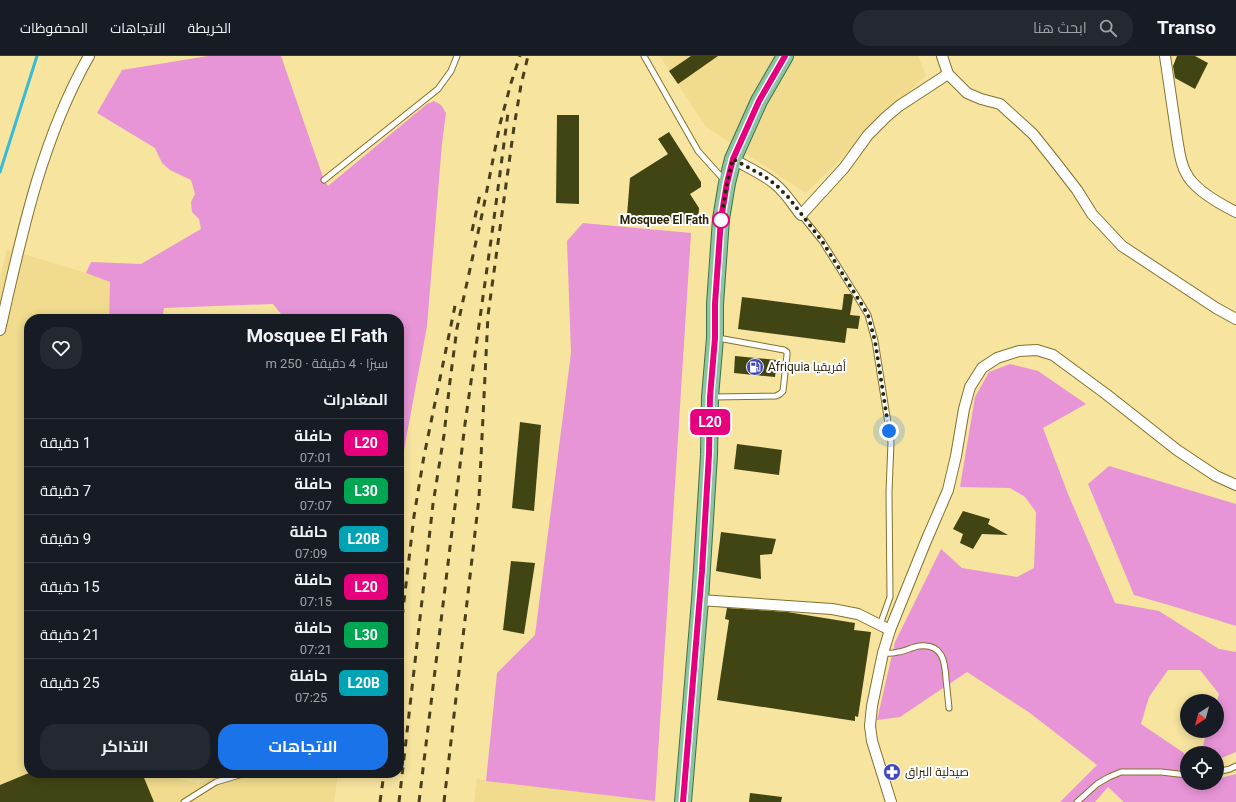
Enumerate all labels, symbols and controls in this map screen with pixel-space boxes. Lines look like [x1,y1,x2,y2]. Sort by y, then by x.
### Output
search box [853,10,1133,46]
text: Transo [1157,16,1216,39]
icon: search [1097,17,1119,39]
text: ابحث هنا [1033,19,1087,37]
text: المحفوظات [20,20,88,36]
text: الاتجاهات [110,20,166,36]
text: الخريطة [188,20,231,36]
marker: Mosquee El Fath [712,211,730,229]
place label: Mosquee El Fath [620,213,709,227]
text: Mosquee El Fath [246,324,388,347]
button: heart [40,327,82,369]
text: سيرًا · 4 دقيقة · 250 m [265,356,388,371]
fuel station icon: Afriquia أفريقيا [745,357,765,377]
place label: Afriquia أفريقيا [768,359,846,374]
text: المغادرات [323,391,388,409]
line badge: L20 [687,409,733,435]
text: L20 [698,414,722,430]
your location [879,421,899,441]
text: حافلة [294,427,332,445]
text: 1 دقيقة [40,434,91,452]
text: L20 [354,435,378,451]
text: 07:01 [300,450,332,465]
text: حافلة [294,475,332,493]
text: 7 دقيقة [40,482,91,500]
text: L30 [354,483,378,499]
text: 07:07 [300,498,332,513]
text: حافلة [290,523,327,541]
text: 9 دقيقة [40,530,91,548]
text: L20B [347,531,380,547]
text: 07:09 [295,546,327,561]
text: حافلة [294,571,332,589]
text: 15 دقيقة [40,578,100,596]
text: L20 [354,579,378,595]
text: 07:15 [300,594,332,609]
text: حافلة [294,619,332,637]
text: 21 دقيقة [40,626,100,644]
text: L30 [354,627,378,643]
text: 07:21 [300,642,332,657]
text: حافلة [290,667,327,685]
text: 25 دقيقة [40,674,100,692]
text: L20B [347,675,380,691]
text: 07:25 [295,690,327,705]
north arrow [1180,694,1224,738]
map controls [1180,694,1224,790]
button: التذاكر [40,724,210,770]
button: الاتجاهات [218,724,388,770]
button: locate [1180,746,1224,790]
pharmacy icon: صيدلية البراق [882,762,902,782]
place label: صيدلية البراق [905,765,969,779]

